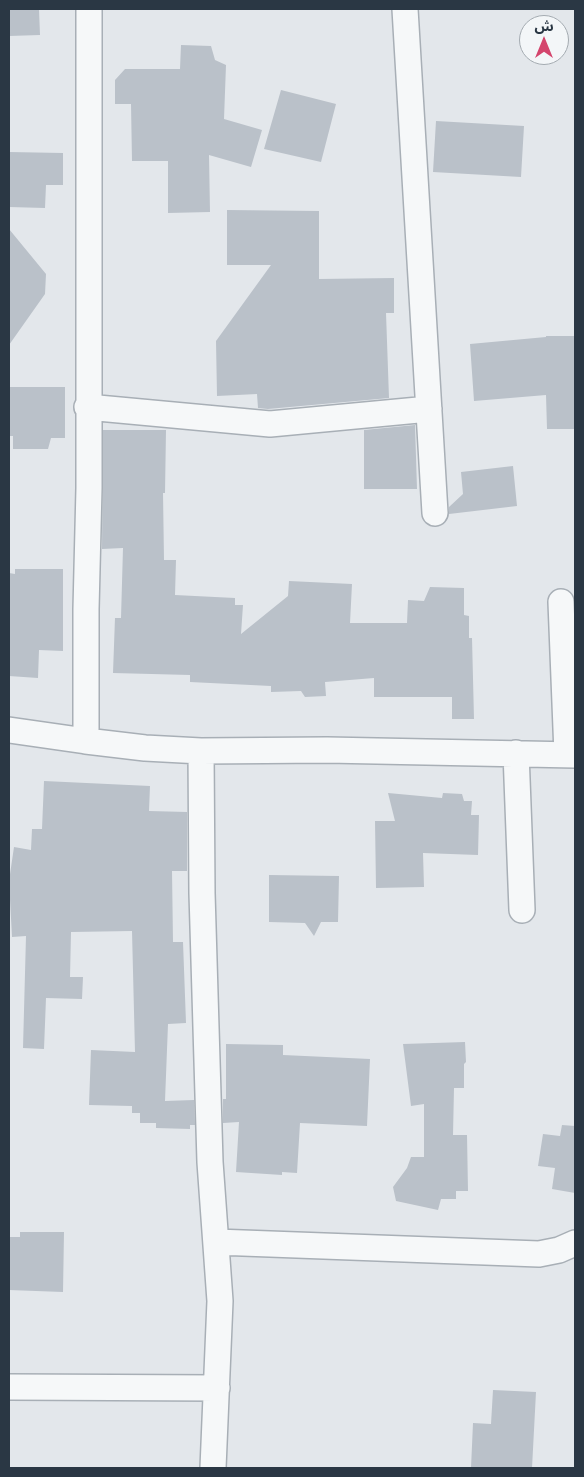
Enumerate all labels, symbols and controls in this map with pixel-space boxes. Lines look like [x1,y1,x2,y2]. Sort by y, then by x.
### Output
north arrow [519,15,569,65]
text: ش [534,18,554,34]

